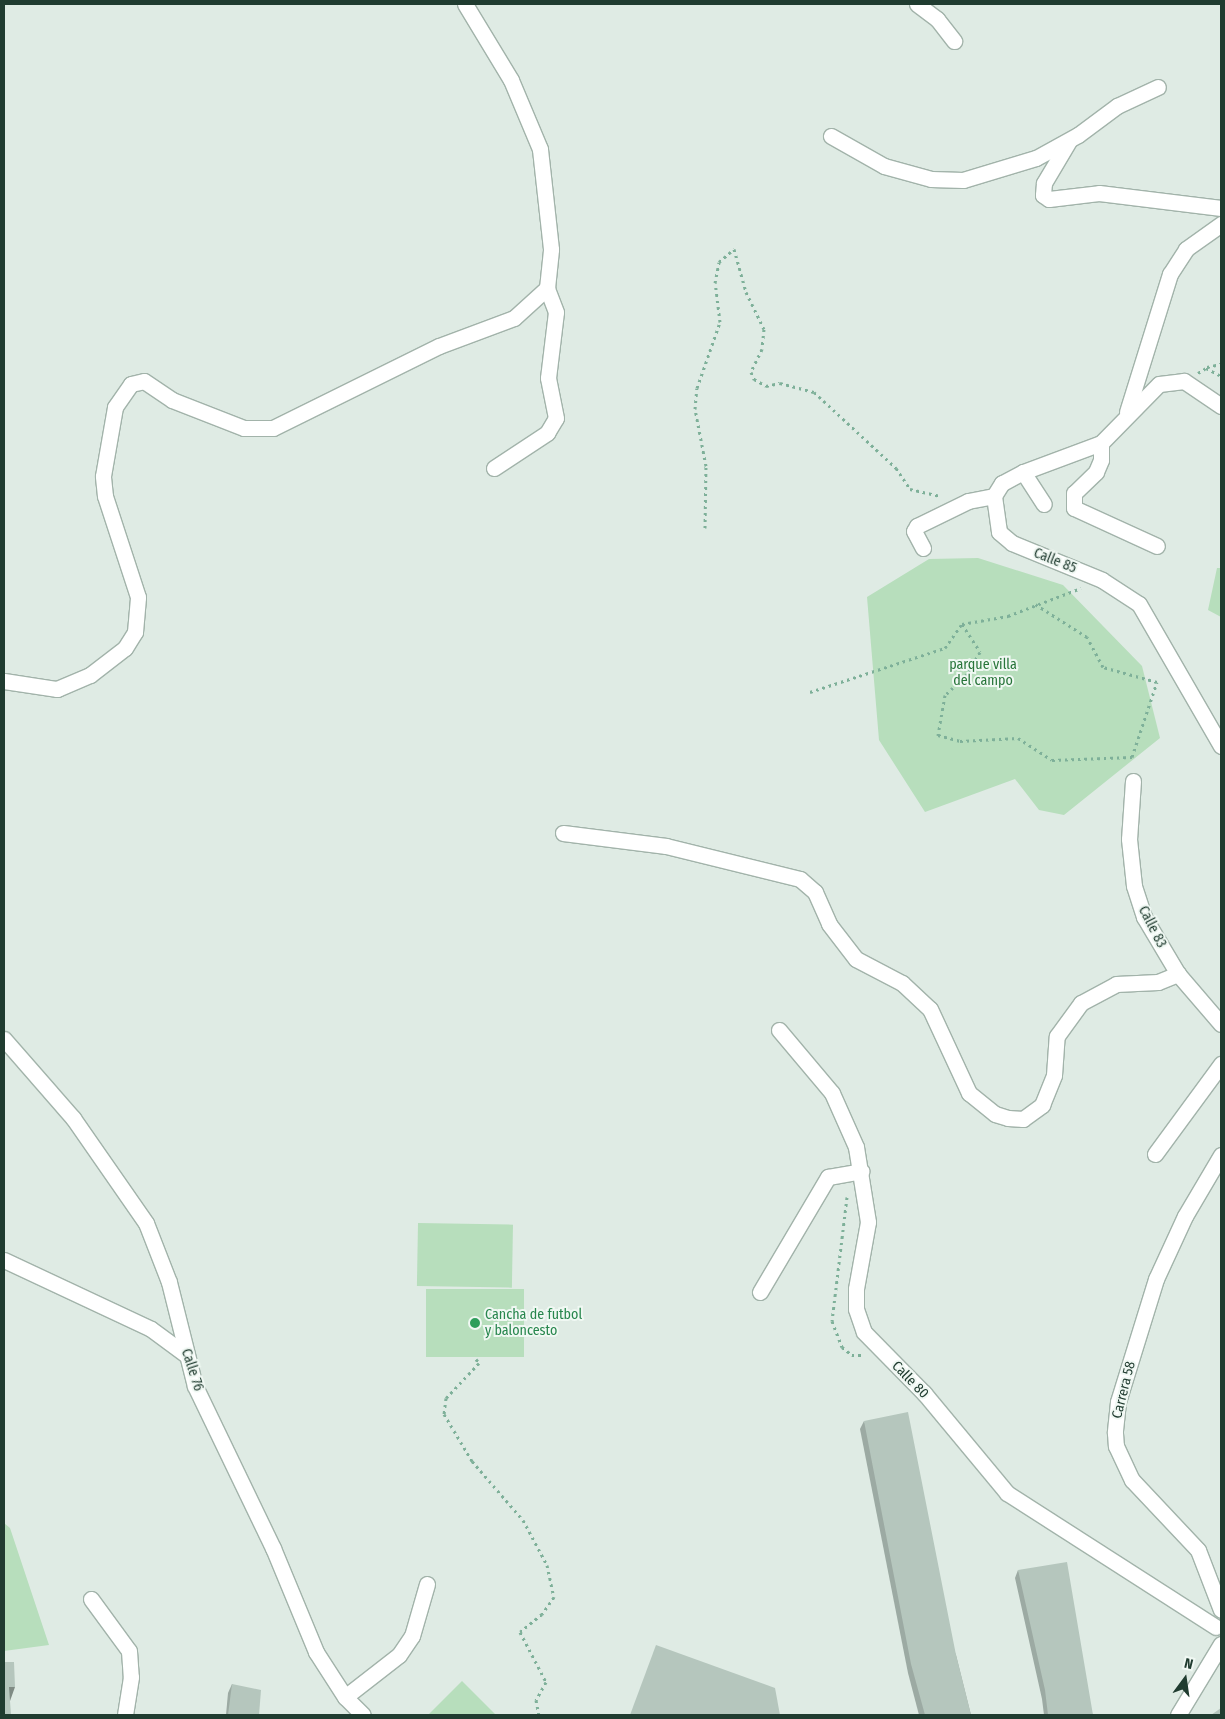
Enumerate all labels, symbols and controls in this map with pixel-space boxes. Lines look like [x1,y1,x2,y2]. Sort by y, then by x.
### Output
street label: Calle 85 [1031,545,1079,577]
park label: parque villa del campo [949,657,1017,690]
street label: Calle 83 [1134,903,1170,951]
place label: Cancha de futbol y baloncesto [485,1307,582,1340]
marker: Cancha de futbol y baloncesto [469,1317,481,1329]
street label: Calle 76 [177,1347,207,1393]
street label: Calle 80 [888,1358,932,1402]
street label: Carrera 58 [1109,1360,1139,1420]
north arrow [1160,1654,1210,1704]
text: N [1183,1655,1195,1673]

